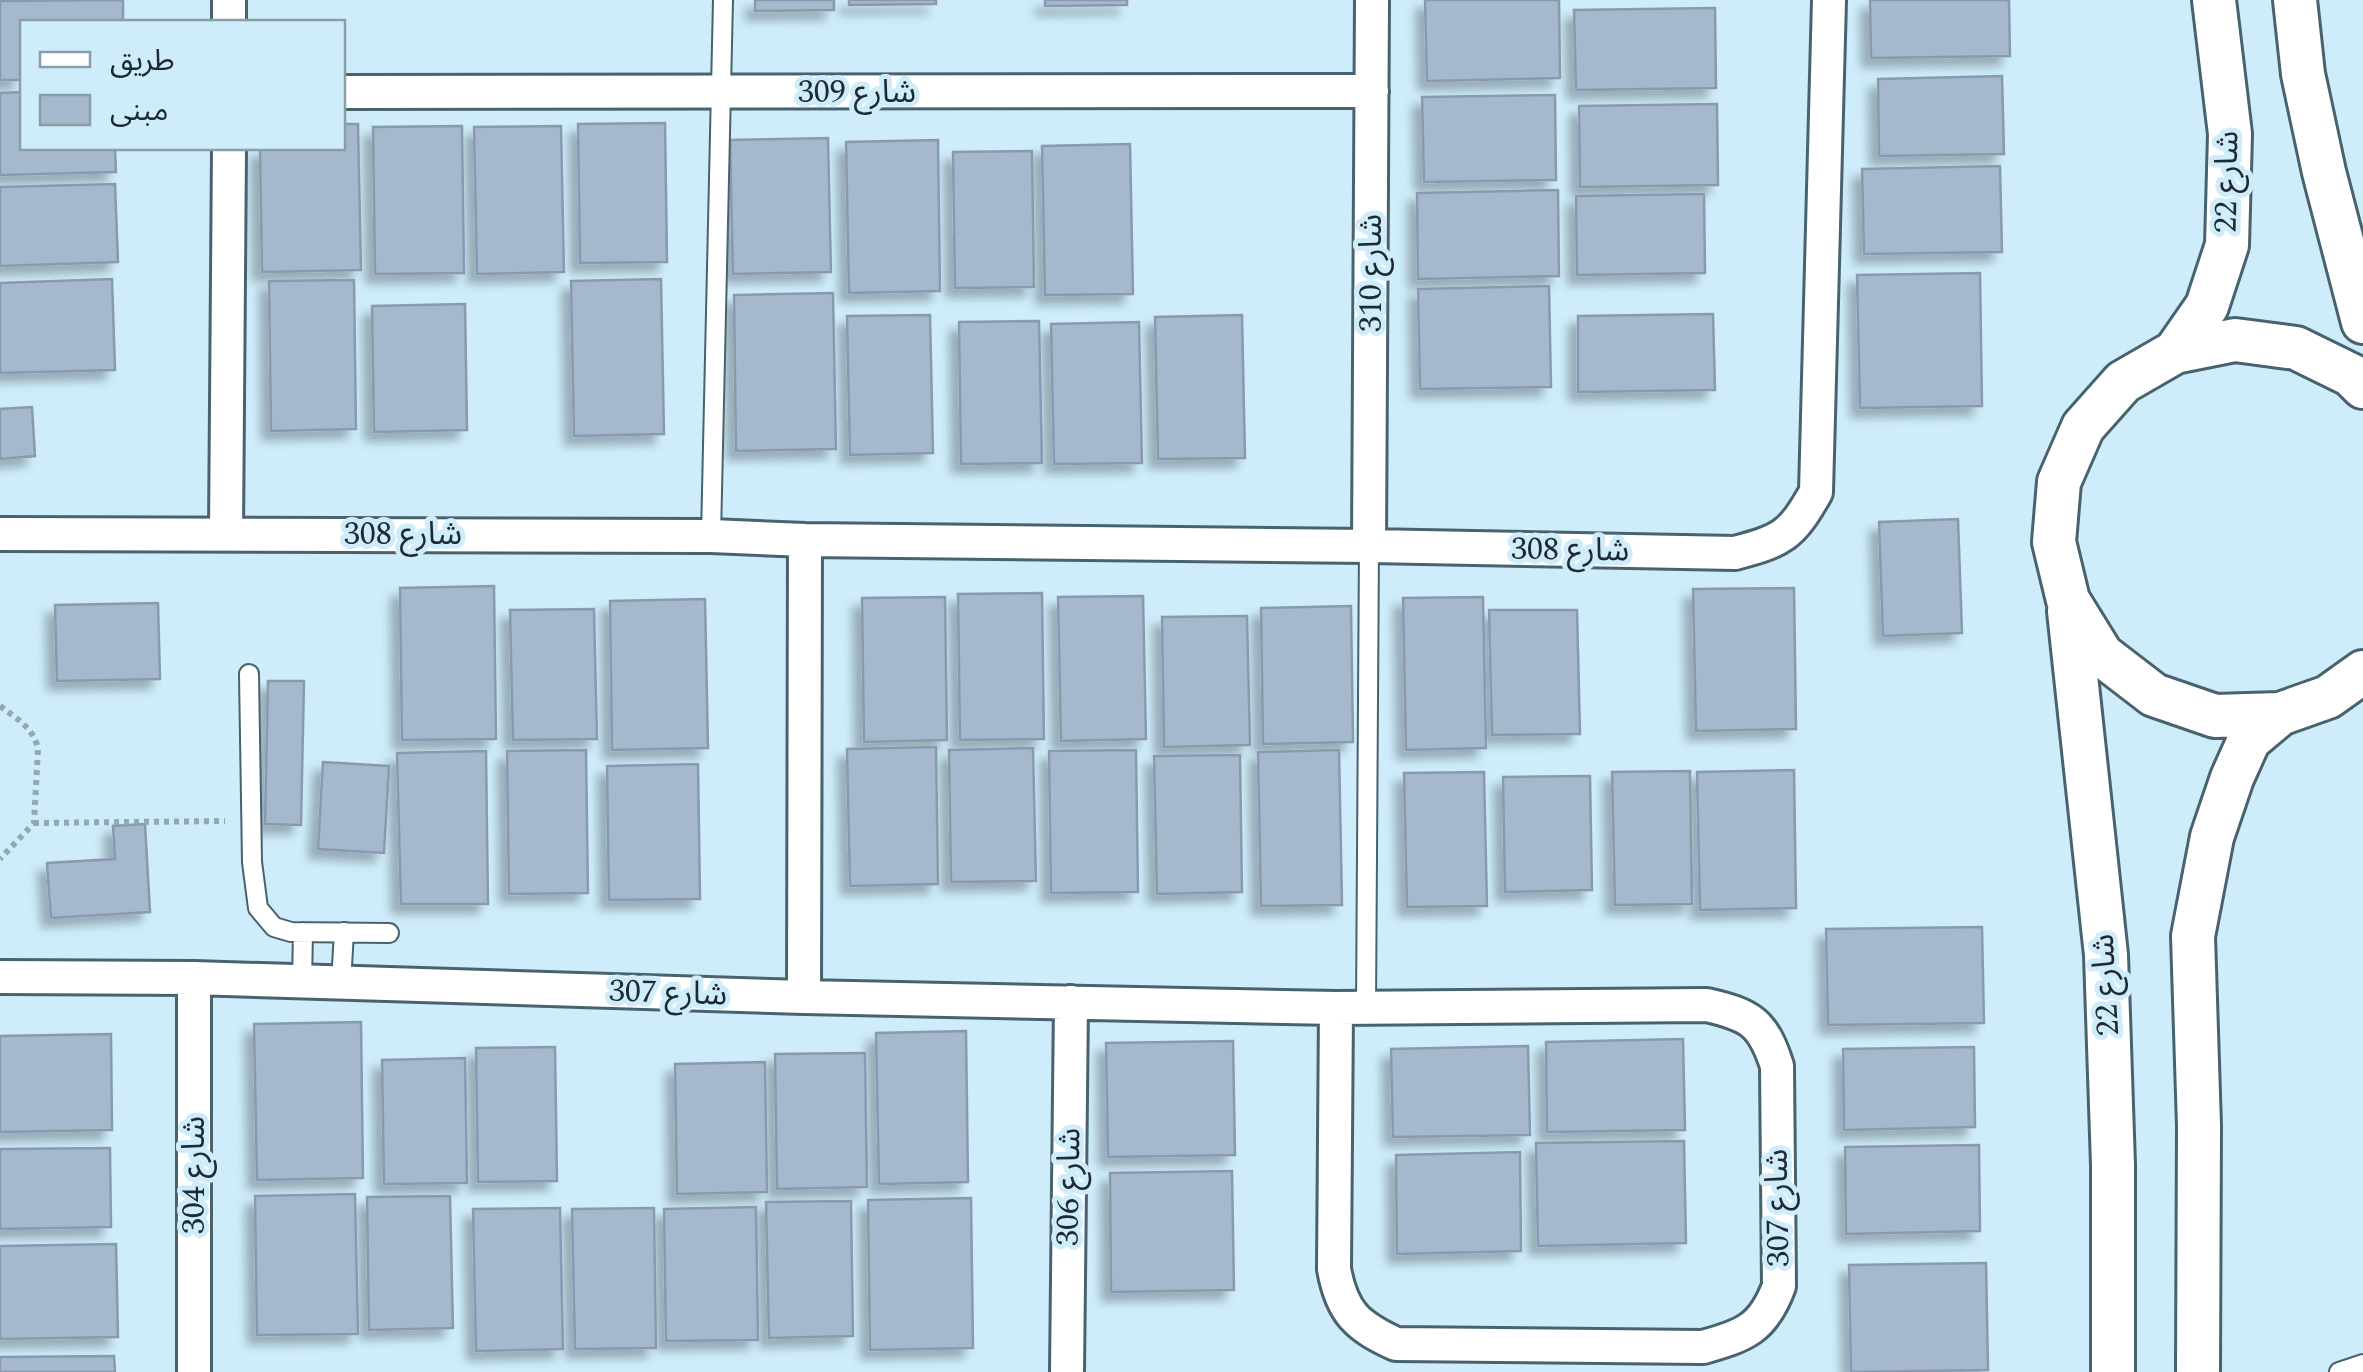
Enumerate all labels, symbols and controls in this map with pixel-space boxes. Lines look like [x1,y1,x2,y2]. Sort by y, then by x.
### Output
legend [20,20,345,150]
text: طريق [110,38,175,84]
street label: شارع 309 [798,68,916,117]
text: مبنى [110,88,168,134]
street label: شارع 22 [2202,130,2252,234]
street label: شارع 310 [1347,214,1396,332]
street label: شارع 308 [344,510,462,559]
street label: شارع 308 [1510,524,1630,576]
street label: شارع 22 [2079,933,2133,1037]
street label: شارع 307 [608,966,728,1020]
street label: شارع 304 [170,1116,219,1234]
street label: شارع 306 [1043,1127,1095,1247]
street label: شارع 307 [1752,1148,1804,1268]

